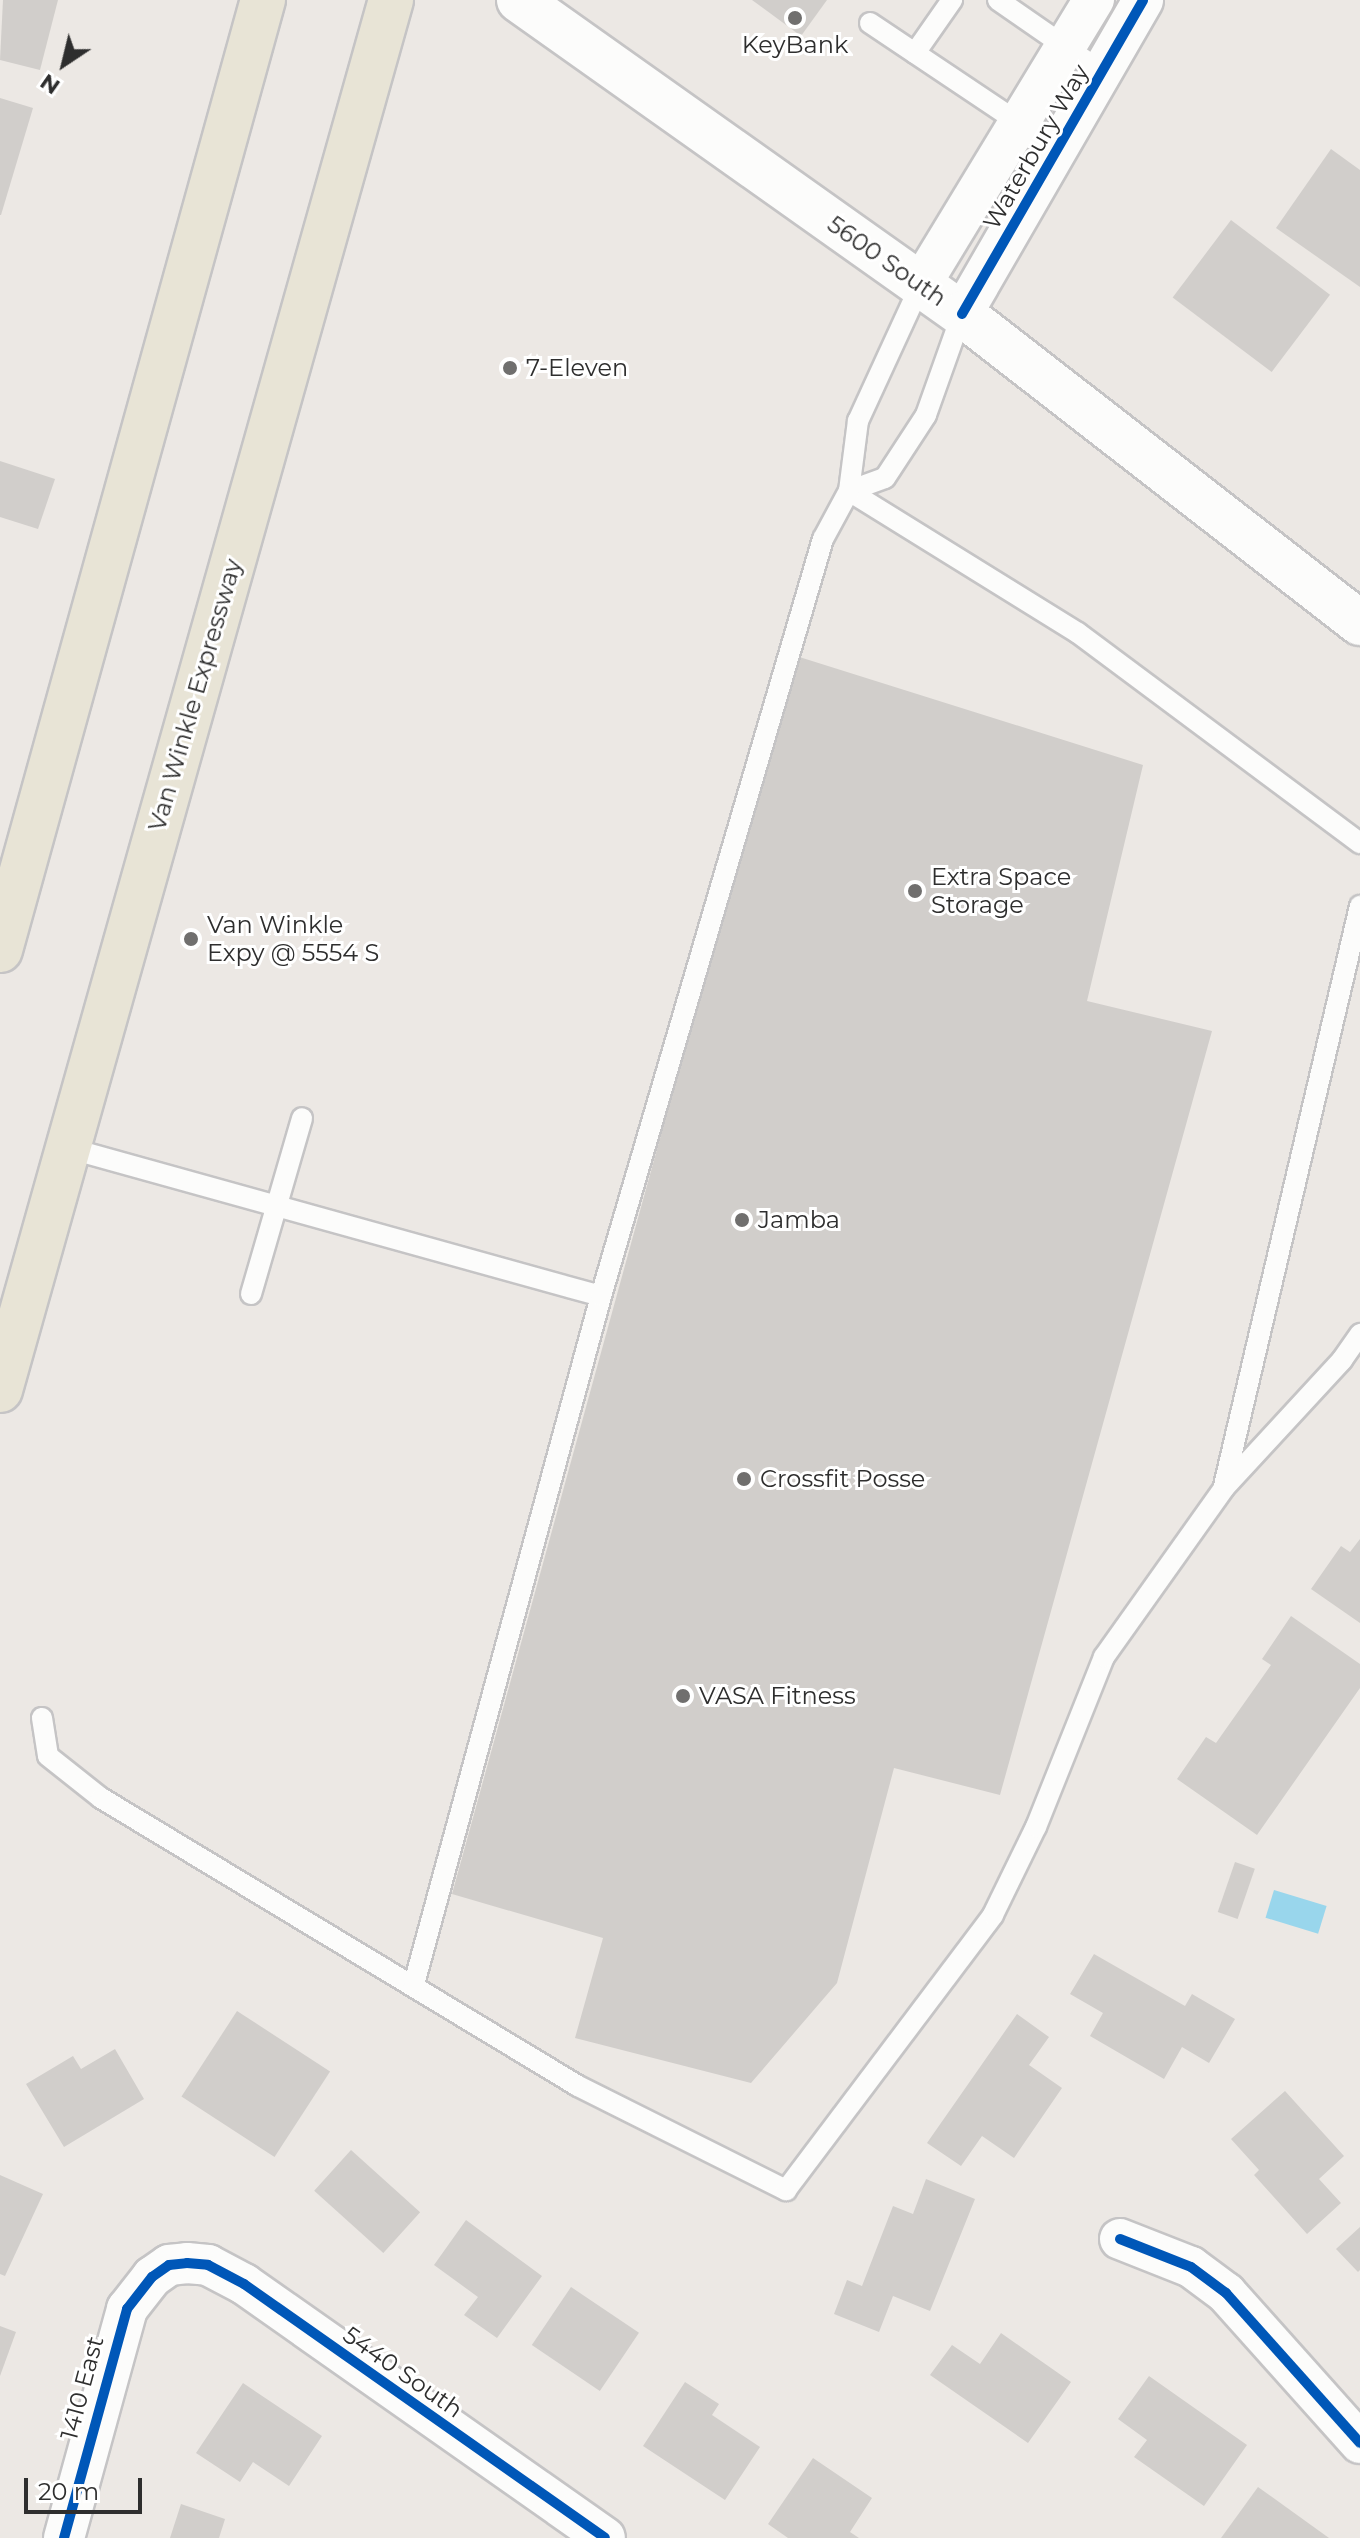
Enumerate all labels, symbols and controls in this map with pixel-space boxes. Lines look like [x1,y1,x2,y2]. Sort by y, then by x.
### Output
marker: KeyBank [786,9,804,27]
north arrow [24,24,104,104]
place label: KeyBank [742,31,848,59]
street label: Waterbury Way [977,59,1095,235]
text: N [35,68,65,100]
street label: 5600 South [822,210,952,312]
place label: 7-Eleven [526,354,628,382]
marker: 7-Eleven [501,359,519,377]
street label: Van Winkle Expressway [142,556,248,834]
place label: Extra Space Storage [931,863,1071,919]
marker: Extra Space Storage [906,882,924,900]
place label: Van Winkle Expy @ 5554 S [207,911,379,967]
marker: Van Winkle Expy @ 5554 S [182,930,200,948]
place label: Jamba [758,1206,840,1234]
marker: Jamba [733,1211,751,1229]
place label: Crossfit Posse [760,1465,925,1493]
marker: Crossfit Posse [735,1470,753,1488]
place label: VASA Fitness [699,1682,856,1710]
marker: VASA Fitness [674,1687,692,1705]
street label: 5440 South [338,2320,468,2424]
street label: 1410 East [54,2333,110,2443]
scale bar [28,2462,146,2512]
text: 20 m [38,2477,99,2506]

